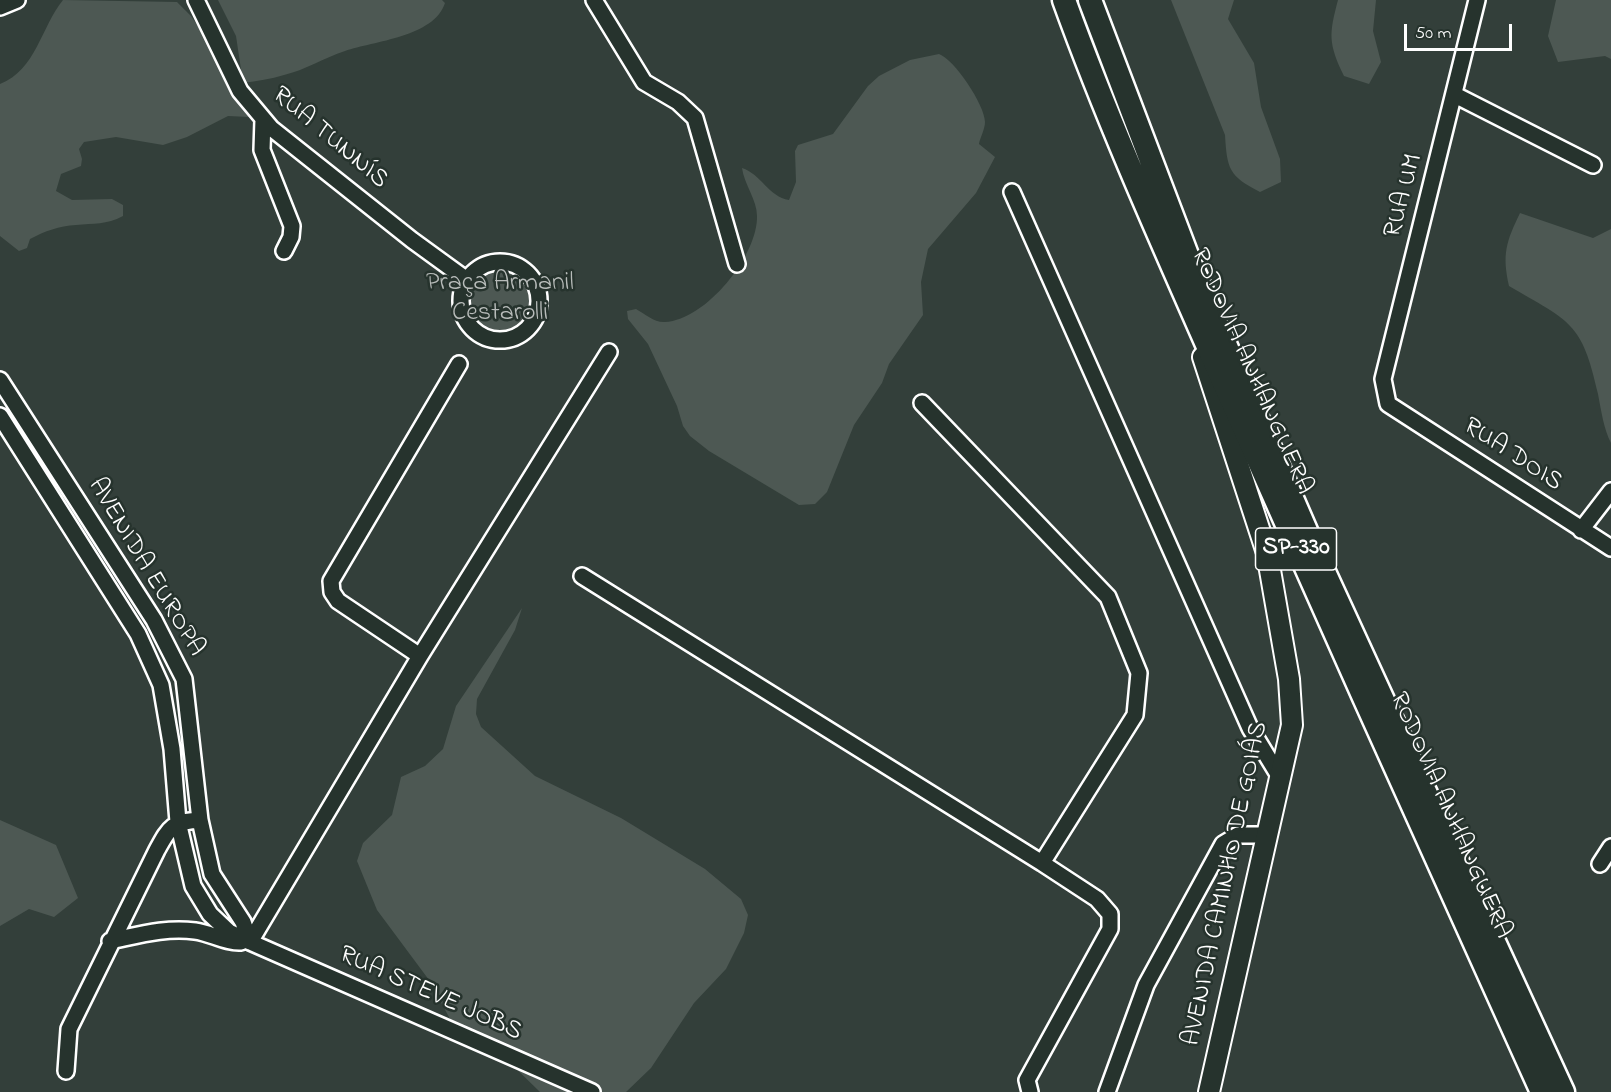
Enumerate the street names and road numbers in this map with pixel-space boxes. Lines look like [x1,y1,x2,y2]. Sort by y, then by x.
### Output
street label: RUA TUNNÍS [264,81,394,197]
street label: RUA UM [1379,151,1431,241]
street label: RODOVIA ANHANGUERA [1182,244,1318,500]
street label: RUA DOIS [1456,412,1568,500]
street label: AVENIDA EUROPA [79,473,211,663]
road number: SP-330 [1256,528,1336,570]
street label: RODOVIA ANHANGUERA [1381,688,1517,944]
street label: AVENIDA CAMINHO DE GOIÁS [1177,719,1277,1049]
street label: RUA STEVE JOBS [334,941,526,1049]

